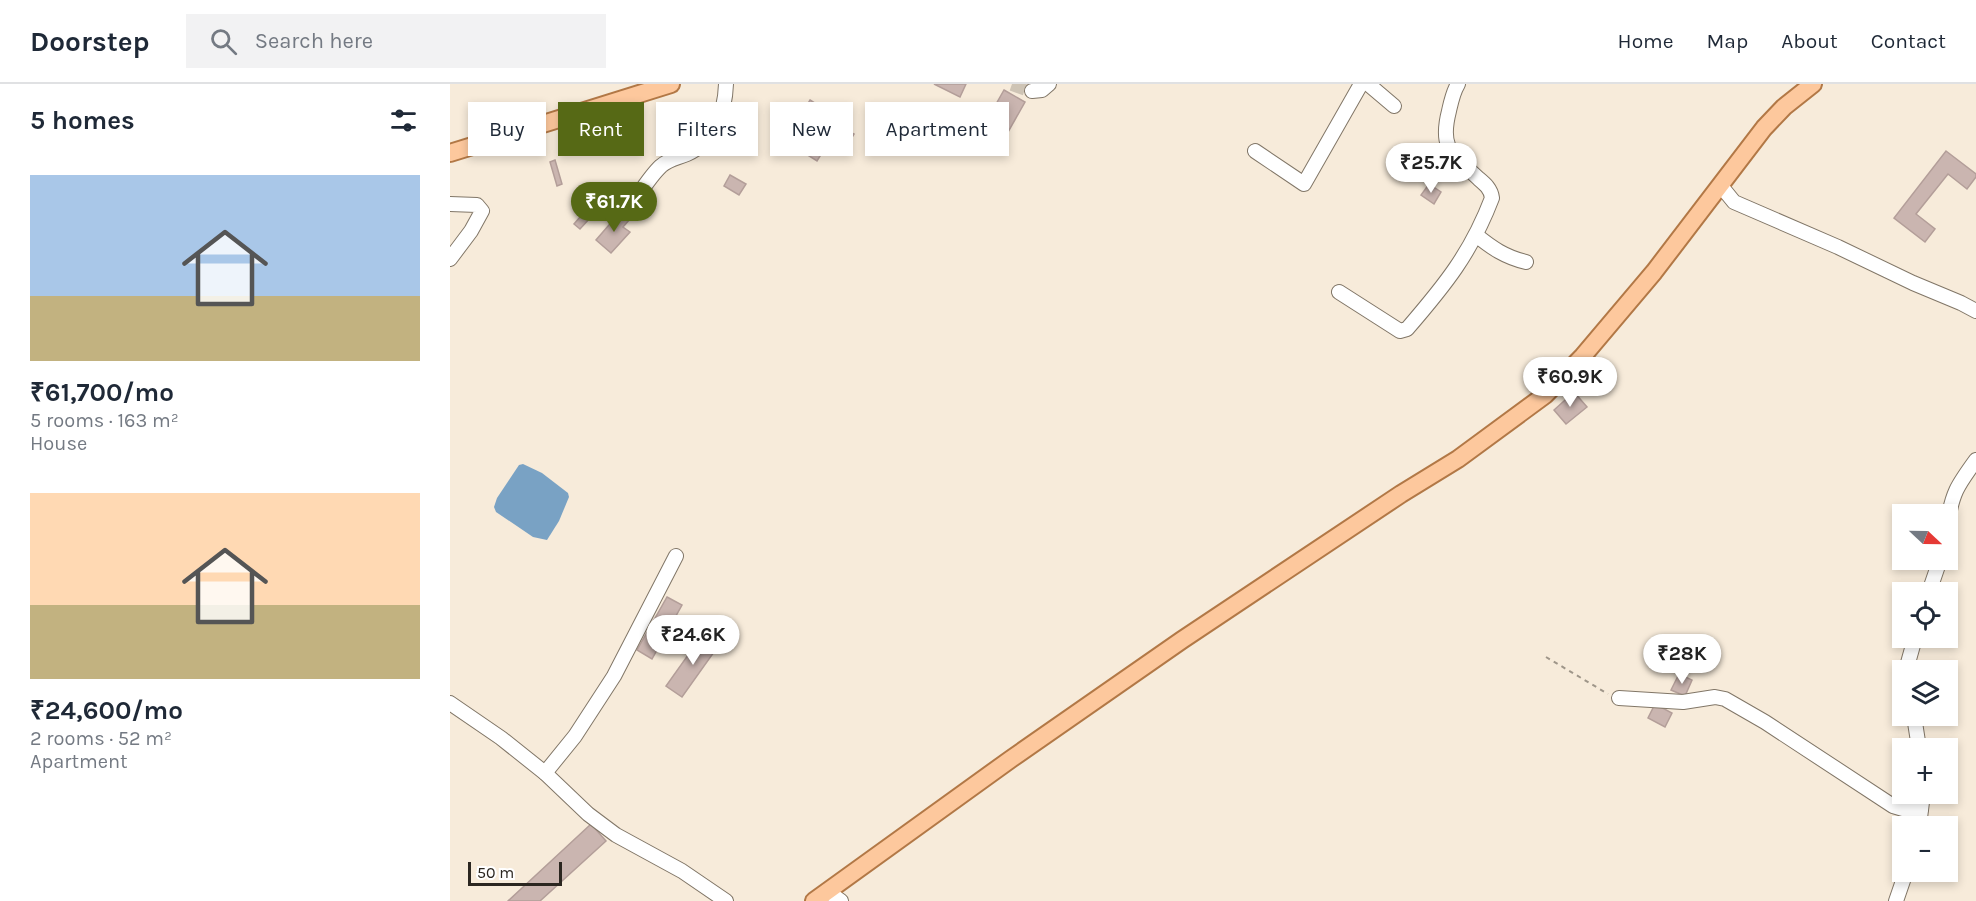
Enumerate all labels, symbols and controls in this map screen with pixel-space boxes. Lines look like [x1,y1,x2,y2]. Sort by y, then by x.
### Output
search box [186,14,606,68]
text: Doorstep [30,25,150,58]
icon: search [207,25,240,58]
text: Search here [255,28,373,54]
text: Home [1618,29,1674,53]
text: Map [1707,29,1748,53]
text: About [1781,29,1838,53]
text: Contact [1871,29,1946,53]
chip: Buy [468,102,546,156]
chip: Rent [558,102,644,156]
chip: Filters [656,102,758,156]
chip: New [770,102,853,156]
chip: Apartment [865,102,1009,156]
icon: filters [387,104,420,137]
text: 5 homes [30,105,135,136]
pin: ₹25.7K [1382,143,1480,194]
text: ₹25.7K [1400,151,1462,174]
pin: ₹61.7K [565,182,663,233]
text: ₹61.7K [585,190,643,213]
icon: home [171,214,279,322]
pin: ₹60.9K [1521,357,1619,408]
text: ₹60.9K [1537,365,1603,388]
text: ₹61,700/mo [30,377,174,408]
text: 5 rooms · 163 m² [30,409,179,432]
text: House [30,432,87,455]
north arrow [1892,504,1958,570]
map controls [1892,504,1958,882]
icon: home [171,532,279,640]
button: locate [1892,582,1958,648]
pin: ₹24.6K [644,615,742,666]
text: ₹24.6K [661,623,725,646]
pin: ₹28K [1646,634,1718,685]
text: ₹28K [1657,642,1707,665]
button: layers [1892,660,1958,726]
text: ₹24,600/mo [30,695,183,726]
text: 2 rooms · 52 m² [30,727,172,750]
button: + [1892,738,1958,804]
text: Apartment [30,750,128,773]
button: − [1892,816,1958,882]
scale bar [468,859,562,886]
text: 50 m [477,863,514,882]

